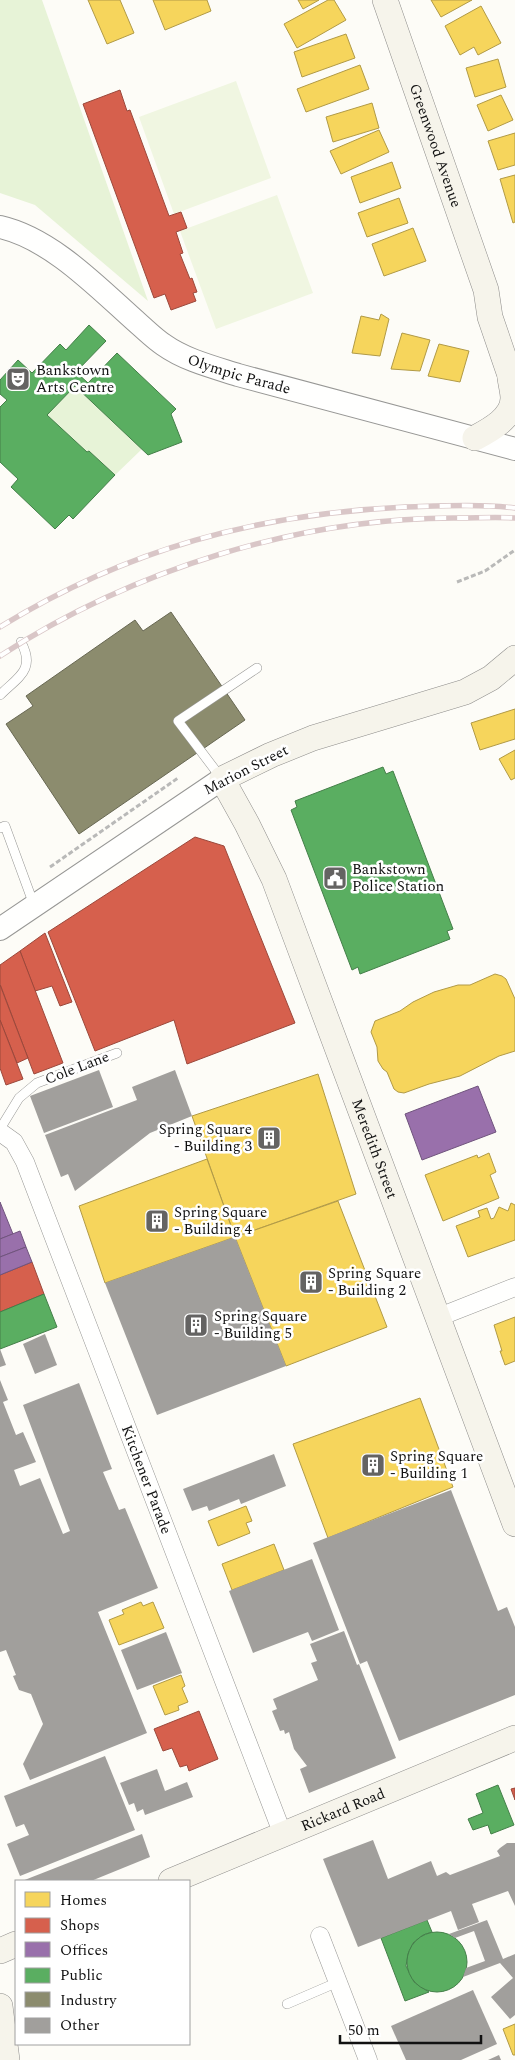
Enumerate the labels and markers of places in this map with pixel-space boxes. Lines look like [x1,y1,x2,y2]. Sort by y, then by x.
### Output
place label: Bankstown Arts Centre [36,359,114,399]
theatre icon: Bankstown Arts Centre [5,366,31,392]
place label: Bankstown Police Station [352,858,445,898]
public building icon: Bankstown Police Station [322,865,348,891]
place label: Spring Square - Building 3 [159,1118,252,1158]
building icon: Spring Square - Building 3 [256,1125,282,1151]
place label: Spring Square - Building 4 [174,1201,267,1241]
building icon: Spring Square - Building 4 [144,1208,170,1234]
place label: Spring Square - Building 2 [328,1262,421,1302]
building icon: Spring Square - Building 2 [298,1269,324,1295]
place label: Spring Square - Building 5 [214,1305,307,1345]
building icon: Spring Square - Building 5 [183,1312,209,1338]
place label: Spring Square - Building 1 [390,1445,483,1485]
building icon: Spring Square - Building 1 [360,1452,386,1478]

